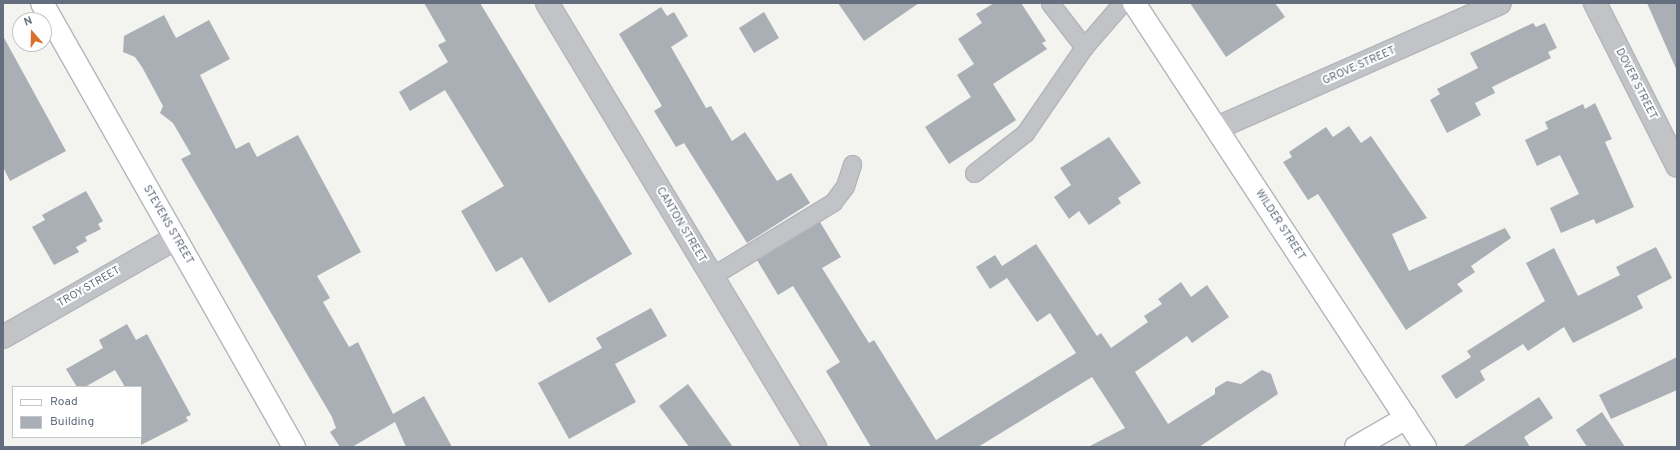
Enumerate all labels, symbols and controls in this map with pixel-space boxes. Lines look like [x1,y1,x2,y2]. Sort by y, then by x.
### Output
north arrow [12,12,52,52]
text: N [22,14,34,30]
street label: GROVE STREET [1321,44,1397,88]
street label: DOVER STREET [1612,46,1660,122]
street label: STEVENS STREET [140,183,196,267]
street label: CANTON STREET [653,185,709,265]
street label: WILDER STREET [1252,187,1308,263]
street label: TROY STREET [55,264,123,310]
legend [12,386,142,438]
text: Road [50,394,78,410]
text: Building [50,414,94,430]

